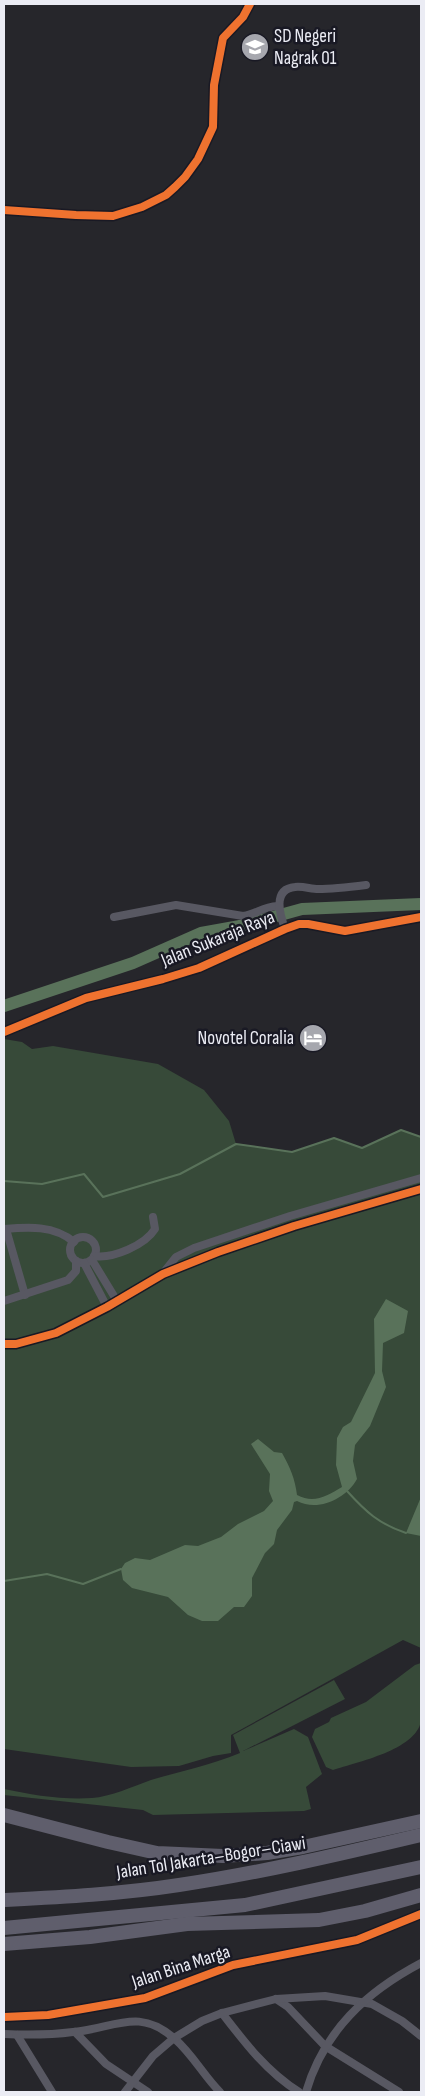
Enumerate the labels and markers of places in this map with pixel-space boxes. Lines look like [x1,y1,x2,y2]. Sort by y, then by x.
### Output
place label: SD Negeri Nagrak 01 [274,25,337,70]
school or university icon: SD Negeri Nagrak 01 [240,32,270,62]
hotel icon: Novotel Coralia [298,1023,328,1053]
place label: Novotel Coralia [197,1027,294,1050]

